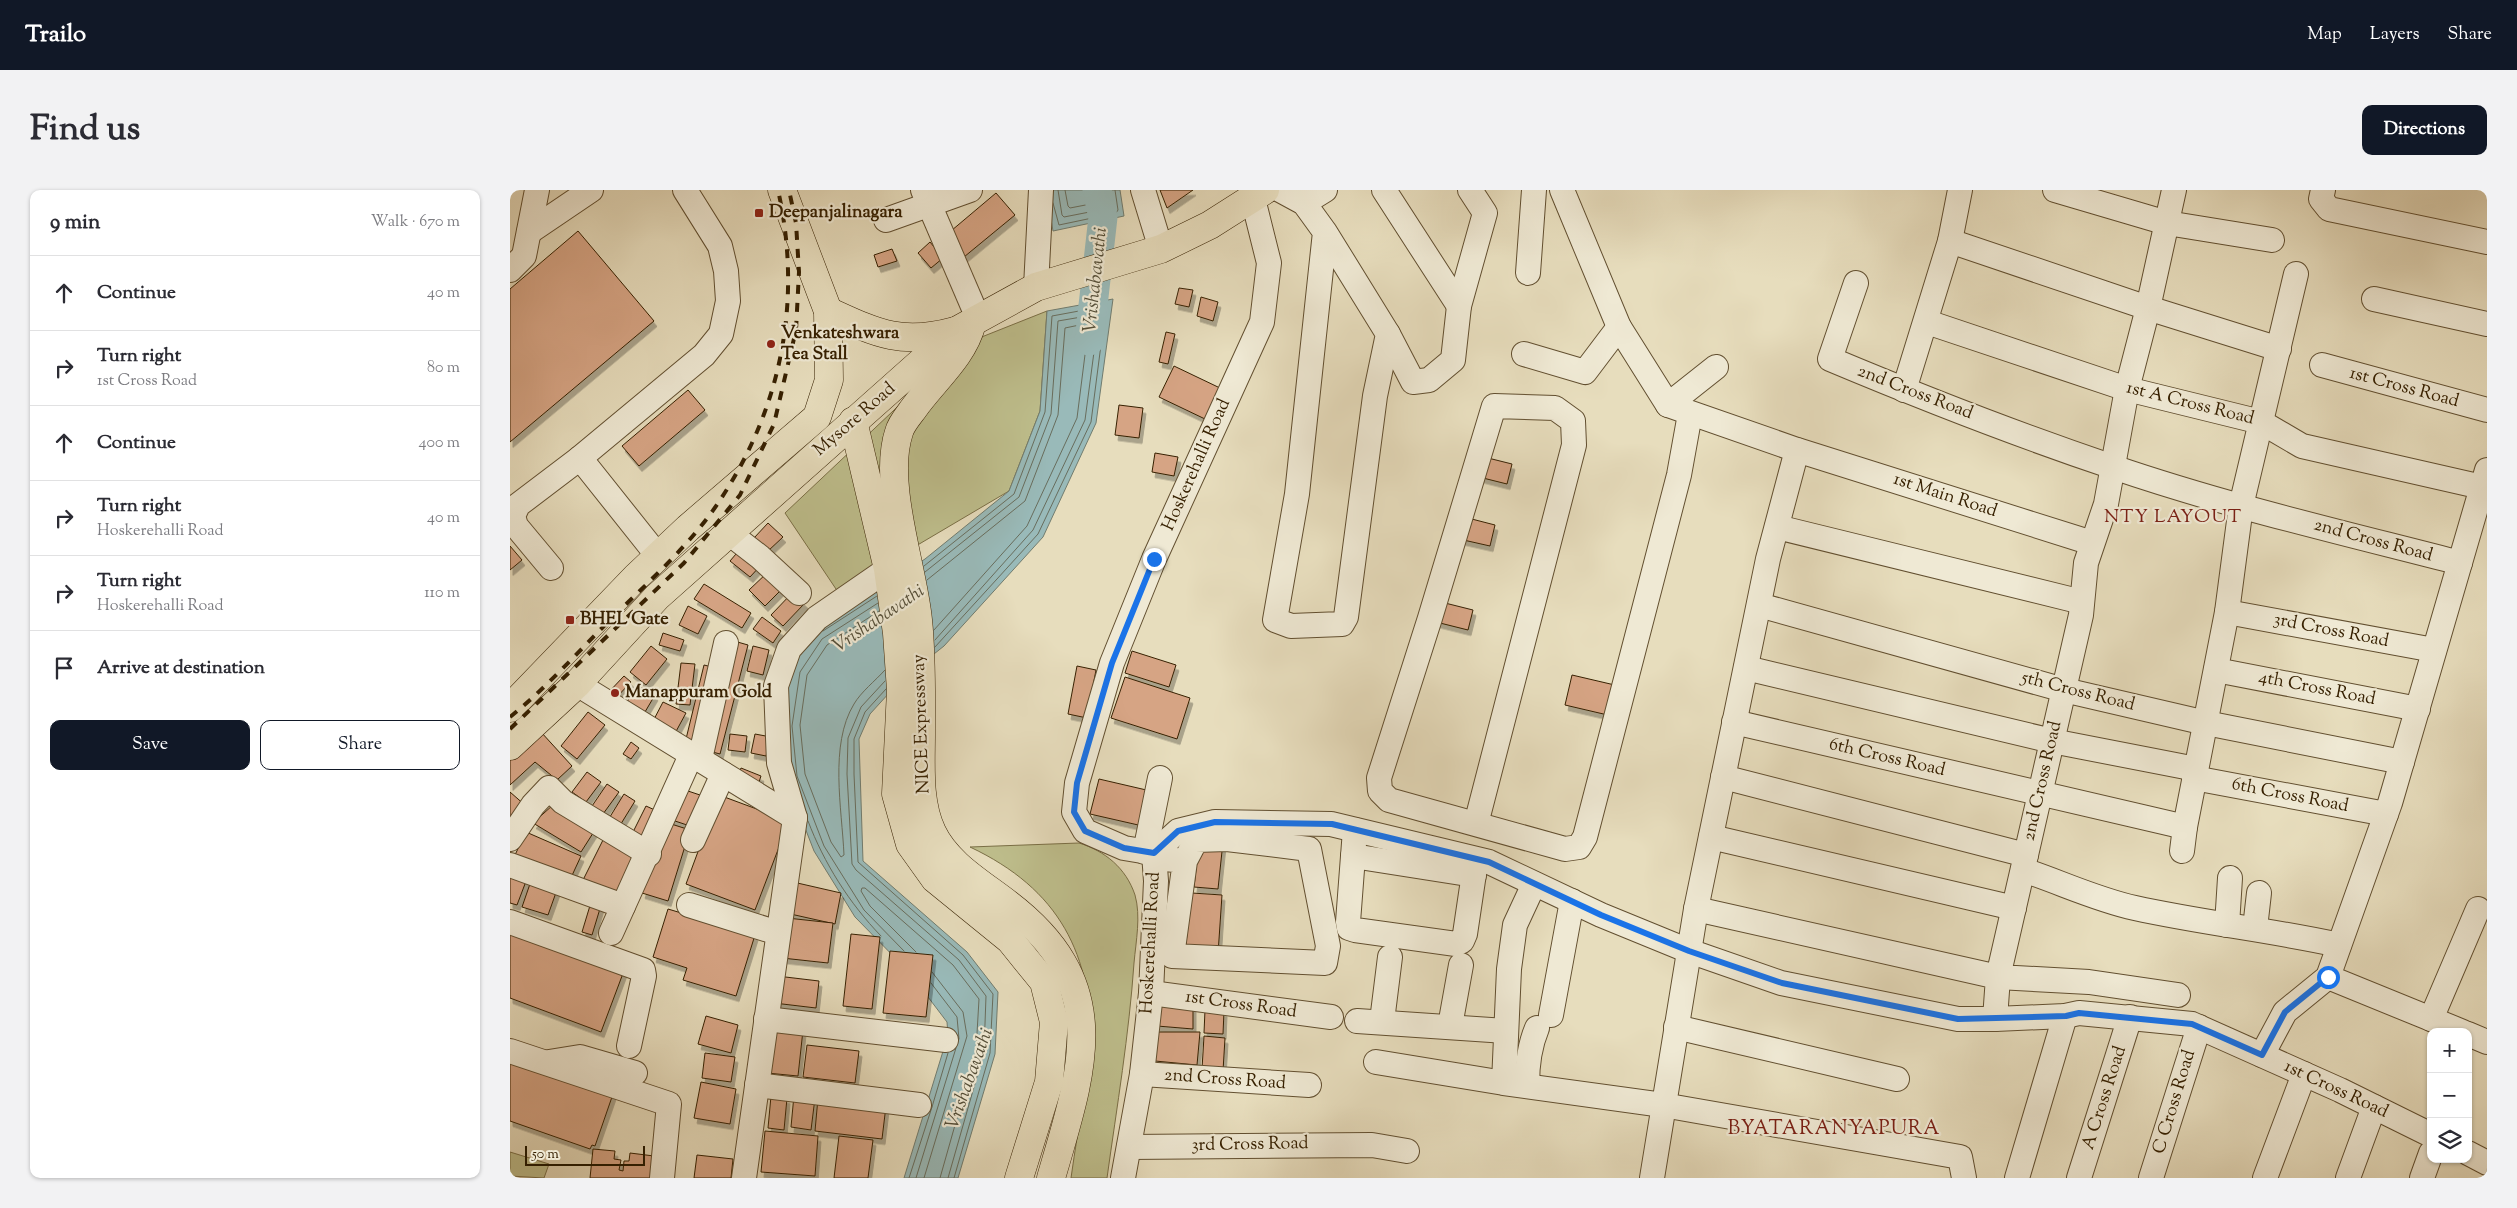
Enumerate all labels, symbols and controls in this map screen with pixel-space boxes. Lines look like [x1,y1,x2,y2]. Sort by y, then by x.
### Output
text: Trailo [25,18,86,52]
text: Map [2307,22,2342,48]
text: Layers [2370,22,2420,48]
text: Share [2448,22,2492,48]
text: Find us [30,105,140,156]
button: Directions [2362,105,2487,155]
place label: Deepanjalinagara [769,200,903,226]
marker: Deepanjalinagara [753,207,765,219]
text: 9 min [50,208,100,238]
text: Walk · 670 m [371,211,460,234]
water label: Vrishabavathi [1077,226,1115,334]
icon: ahead [50,279,78,307]
text: Continue [97,280,176,307]
text: 40 m [427,282,460,305]
place label: Venkateshwara Tea Stall [781,321,900,368]
marker: Venkateshwara Tea Stall [765,338,777,350]
text: Turn right [97,343,181,370]
icon: right [50,354,78,382]
text: 80 m [427,357,460,380]
street label: 2nd Cross Road [1853,359,1977,427]
street label: 1st Cross Road [2346,361,2462,415]
text: 1st Cross Road [97,370,197,393]
street label: 1st A Cross Road [2123,376,2257,432]
street label: Mysore Road [808,377,902,463]
street label: Hoskerehalli Road [1156,395,1238,535]
icon: ahead [50,429,78,457]
text: Continue [97,430,176,457]
text: 400 m [419,432,460,455]
street label: 1st Main Road [1890,467,2000,525]
text: Turn right [97,493,181,520]
icon: right [50,504,78,532]
district label: NTY LAYOUT [2104,504,2242,531]
text: 40 m [427,507,460,530]
street label: 2nd Cross Road [2311,513,2435,569]
text: Hoskerehalli Road [97,520,224,543]
route end [1143,548,1166,571]
text: Turn right [97,568,181,595]
water label: Vrishabavathi [828,578,930,660]
icon: right [50,579,78,607]
text: 110 m [424,582,460,605]
text: Hoskerehalli Road [97,595,224,618]
place label: BHEL Gate [580,607,669,633]
street label: 3rd Cross Road [2271,607,2391,655]
marker: BHEL Gate [564,614,576,626]
icon: arrive [50,654,78,682]
street label: NICE Expressway [907,654,937,794]
text: Arrive at destination [97,655,265,682]
street label: 5th Cross Road [2018,665,2137,719]
street label: 4th Cross Road [2256,665,2378,713]
place label: Manappuram Gold [625,680,773,706]
marker: Manappuram Gold [609,687,621,699]
street label: 2nd Cross Road [2017,719,2069,843]
button: Save [50,720,250,770]
button: Share [260,720,460,770]
street label: 6th Cross Road [1826,732,1948,784]
street label: 6th Cross Road [2229,772,2351,820]
street label: Hoskerehalli Road [1134,871,1168,1015]
route start [2317,966,2340,989]
street label: 1st Cross Road [1183,984,1299,1026]
water label: Vrishabavathi [939,1025,1001,1133]
map controls [2427,1028,2472,1163]
button: + [2427,1028,2472,1073]
street label: A Cross Road [2076,1043,2134,1153]
street label: C Cross Road [2147,1047,2203,1157]
street label: 1st Cross Road [2280,1054,2392,1126]
street label: 2nd Cross Road [1163,1063,1287,1097]
button: − [2427,1073,2472,1118]
district label: BYATARANYAPURA [1728,1115,1940,1144]
button: layers [2427,1118,2472,1163]
street label: 3rd Cross Road [1191,1131,1309,1159]
scale bar [525,1143,645,1166]
text: 50 m [532,1145,559,1165]

